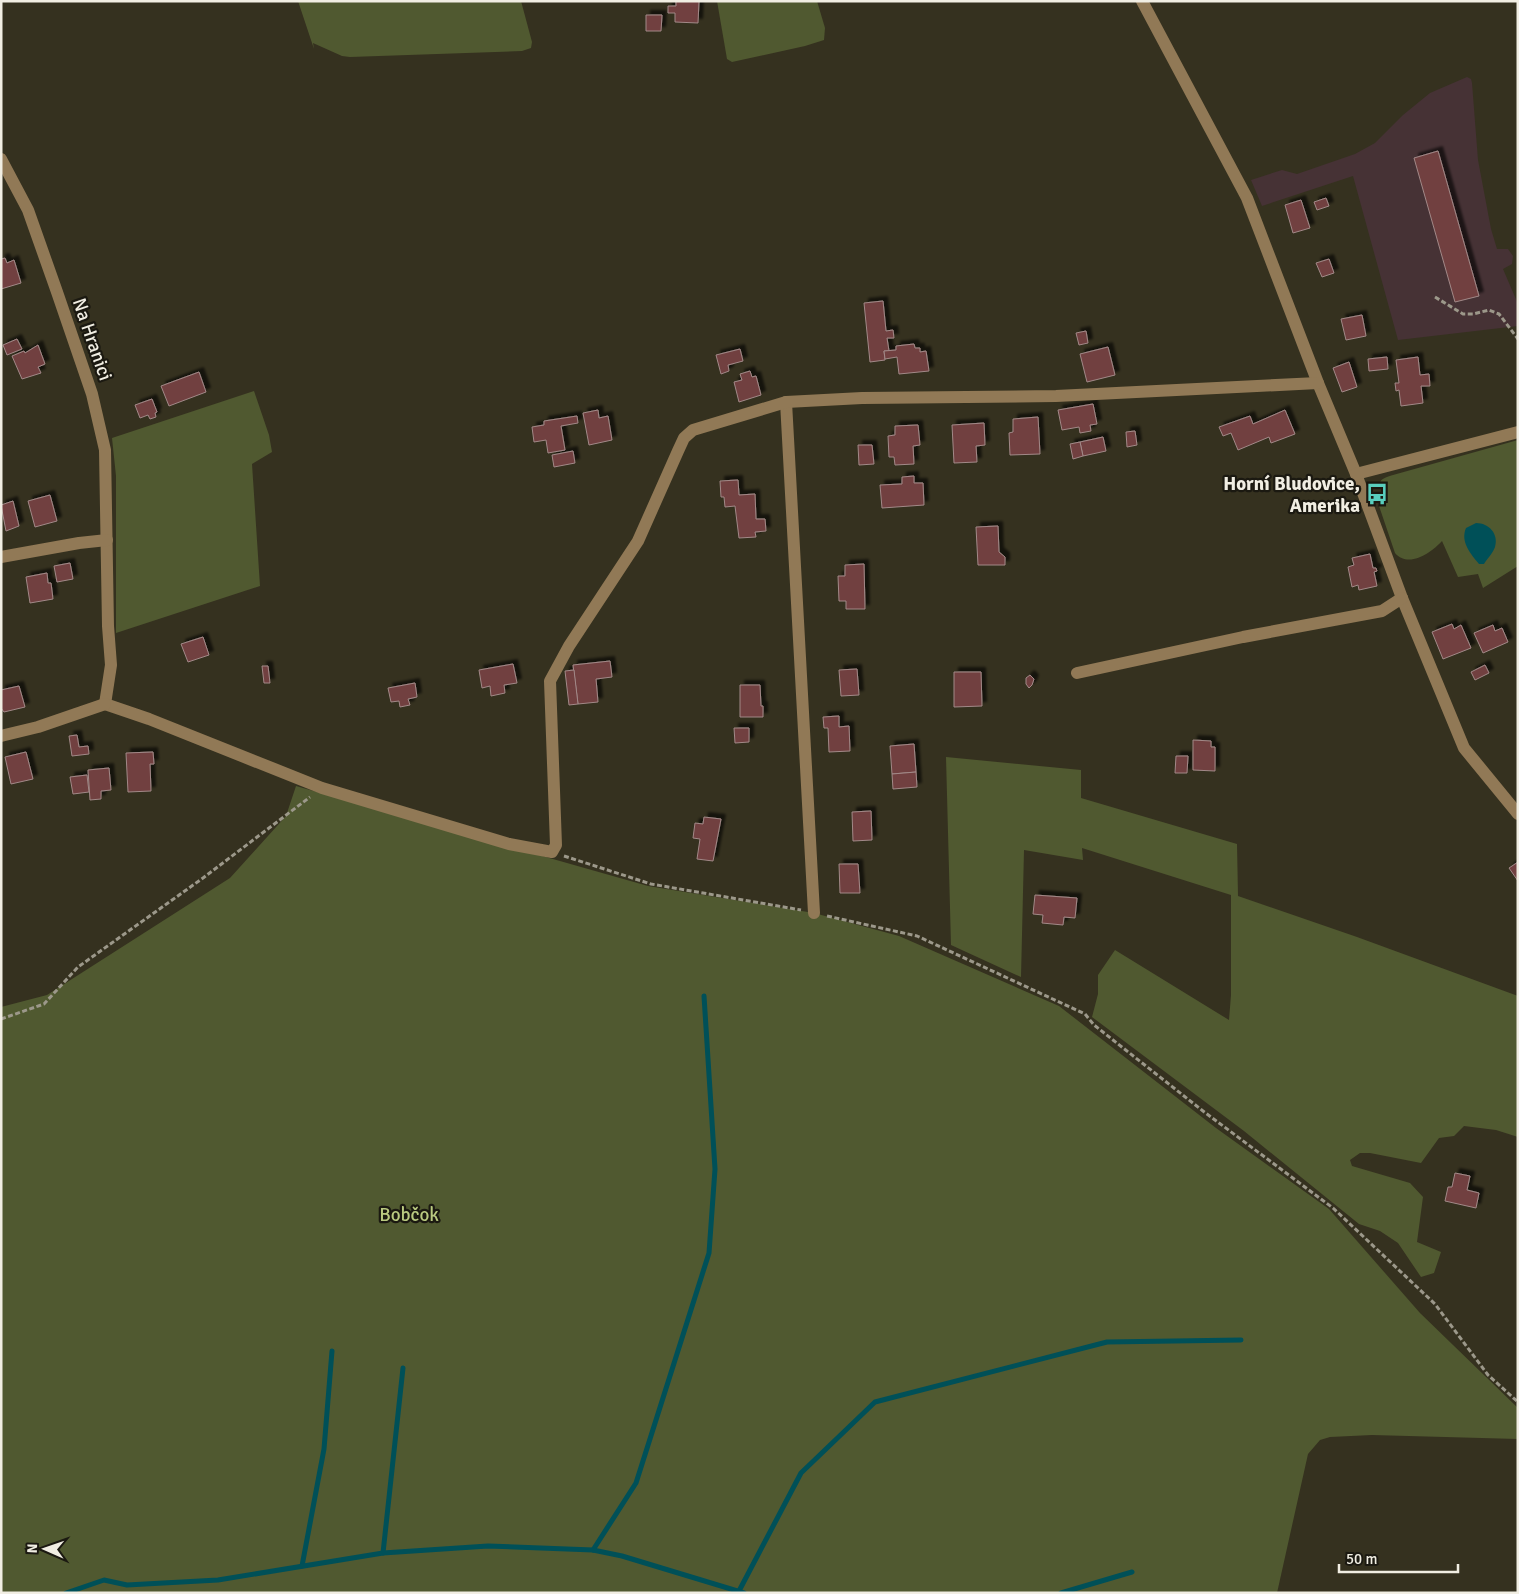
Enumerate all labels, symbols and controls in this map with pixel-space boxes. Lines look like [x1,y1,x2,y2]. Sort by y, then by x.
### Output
street label: Na Hranici [67,295,117,384]
place label: Horní Bludovice, Amerika [1223,472,1360,518]
bus stop icon: Horní Bludovice, Amerika [1364,481,1390,507]
park label: Bobčok [379,1203,439,1227]
north arrow [20,1524,70,1574]
scale bar [1339,1542,1458,1574]
text: N [24,1543,41,1554]
text: 50 m [1346,1550,1377,1568]

